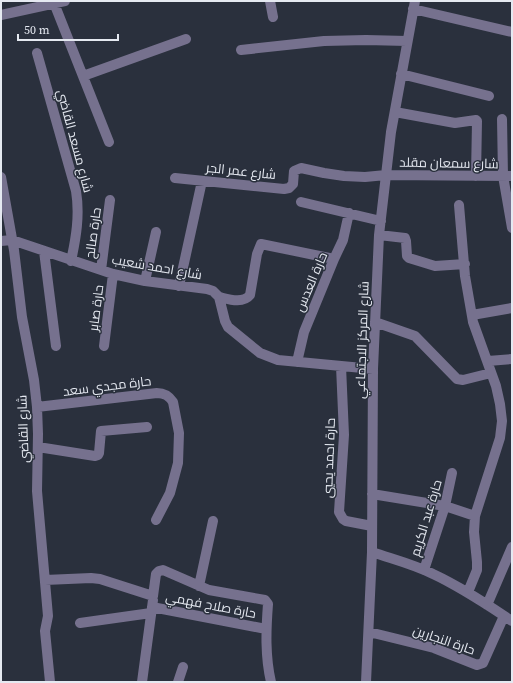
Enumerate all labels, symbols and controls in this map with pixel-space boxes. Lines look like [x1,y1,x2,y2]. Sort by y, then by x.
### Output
scale bar [18,16,118,42]
text: 50 m [24,22,50,38]
street label: شارع مسعد القاضي [51,88,97,195]
street label: شارع سمعان مقلد [399,154,499,172]
street label: شارع عمر الجر [204,159,277,183]
street label: حارة صالح [81,206,105,260]
street label: حارة العدس [291,250,331,314]
street label: شارع احمد شعيب [111,251,203,283]
street label: شارع المركز الاجتماعي [351,281,375,399]
street label: حارة صابر [85,284,107,333]
street label: حارة مجدي سعد [62,372,152,402]
street label: شارع القاضي [13,395,35,463]
street label: حارة احمد يحيي [319,418,339,498]
street label: حارة عبد الكريم [406,478,447,559]
street label: حارة صلاح فهمي [164,588,258,624]
street label: حارة النجارين [411,621,477,659]

